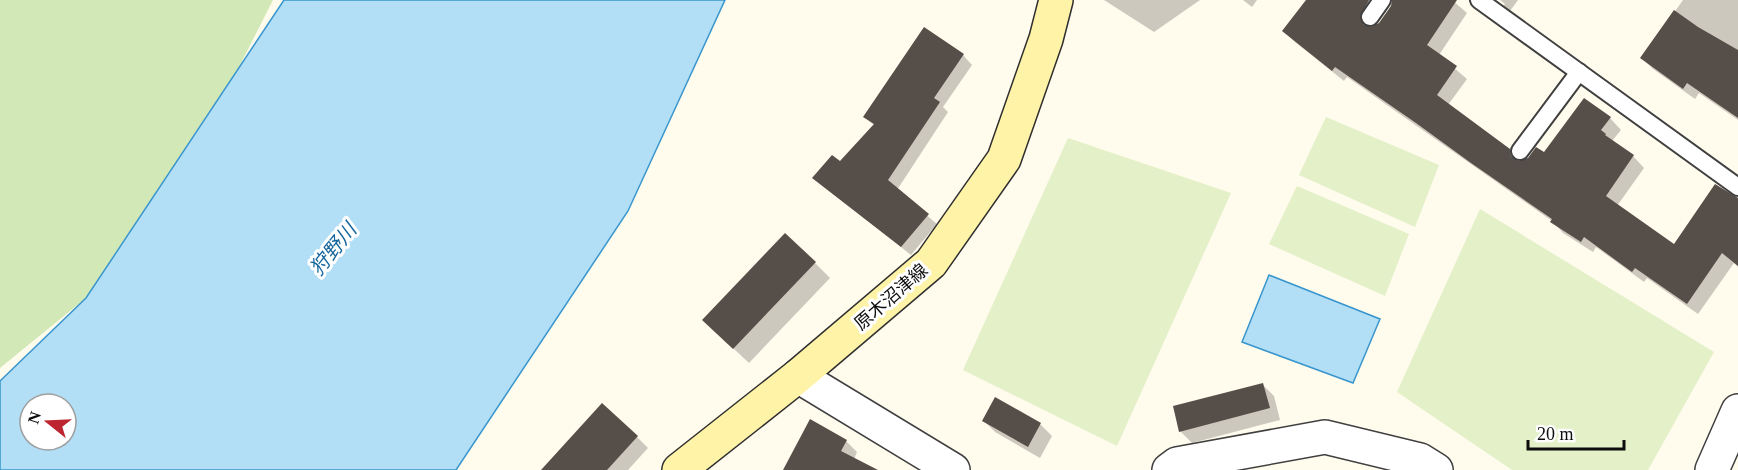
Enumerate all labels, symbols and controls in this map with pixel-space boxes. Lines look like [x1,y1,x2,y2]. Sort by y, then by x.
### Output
water label: 狩野川 [306,217,362,279]
street label: 原木沼津線 [850,260,932,334]
north arrow [18,392,78,452]
text: N [24,409,44,426]
scale bar [1528,413,1624,451]
text: 20 m [1537,424,1574,444]

